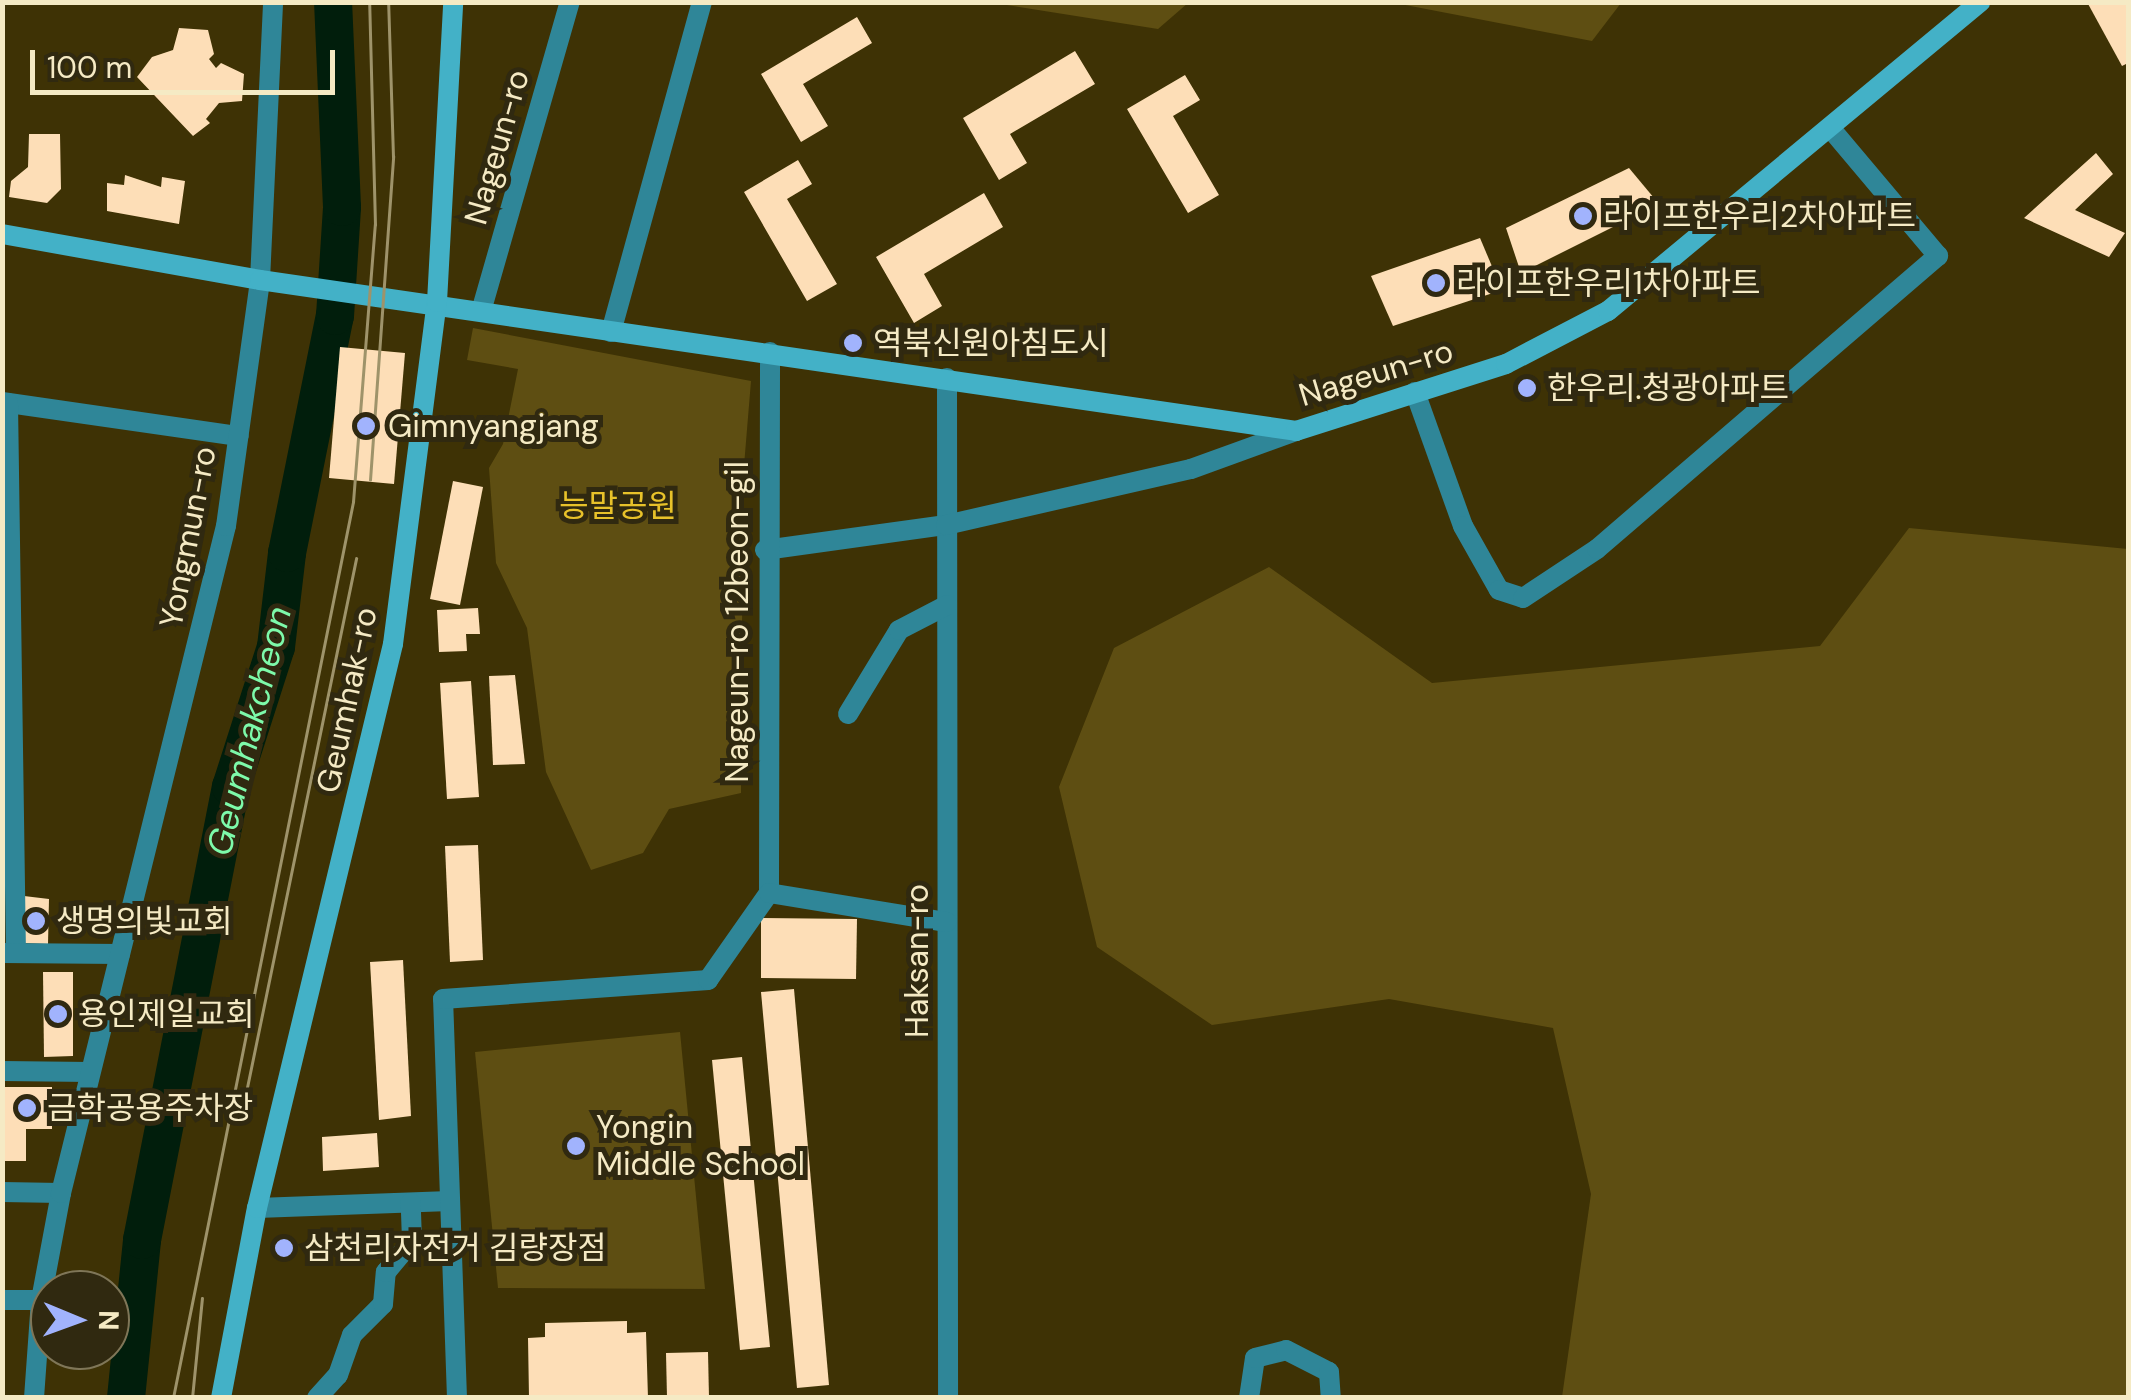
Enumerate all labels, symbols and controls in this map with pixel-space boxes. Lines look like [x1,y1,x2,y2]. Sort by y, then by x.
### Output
scale bar [35,30,340,92]
text: 100 m [47,48,132,87]
street label: Nageun-ro [457,65,537,229]
place label: 라이프한우리2차아파트 [1603,197,1916,235]
marker: 라이프한우리2차아파트 [1572,205,1594,227]
place label: 라이프한우리1차아파트 [1456,264,1760,302]
marker: 라이프한우리1차아파트 [1425,272,1447,294]
place label: 역북신원아침도시 [873,324,1109,362]
street label: Nageun-ro [1294,331,1458,415]
marker: 역북신원아침도시 [842,332,864,354]
place label: 한우리.청광아파트 [1547,369,1789,407]
marker: 한우리.청광아파트 [1516,377,1538,399]
place label: Gimnyangjang [388,407,599,445]
marker: Gimnyangjang [353,413,379,439]
street label: Yongmun-ro [152,443,224,631]
street label: Nageun-ro 12beon-gil [718,461,756,783]
park label: 능말공원 [559,487,677,525]
water label: Geumhakcheon [198,602,300,860]
street label: Geumhak-ro [309,604,385,796]
street label: Haksan-ro [898,884,936,1038]
place label: 생명의빛교회 [56,902,233,940]
marker: 생명의빛교회 [25,910,47,932]
place label: 용인제일교회 [78,995,255,1033]
marker: 용인제일교회 [47,1003,69,1025]
place label: 금학공용주차장 [47,1089,253,1127]
marker: 금학공용주차장 [16,1097,38,1119]
place label: Yongin Middle School [596,1109,805,1184]
marker: Yongin Middle School [565,1135,587,1157]
place label: 삼천리자전거 김량장점 [304,1229,607,1267]
marker: 삼천리자전거 김량장점 [273,1237,295,1259]
north arrow [30,1270,130,1370]
text: N [90,1310,127,1331]

